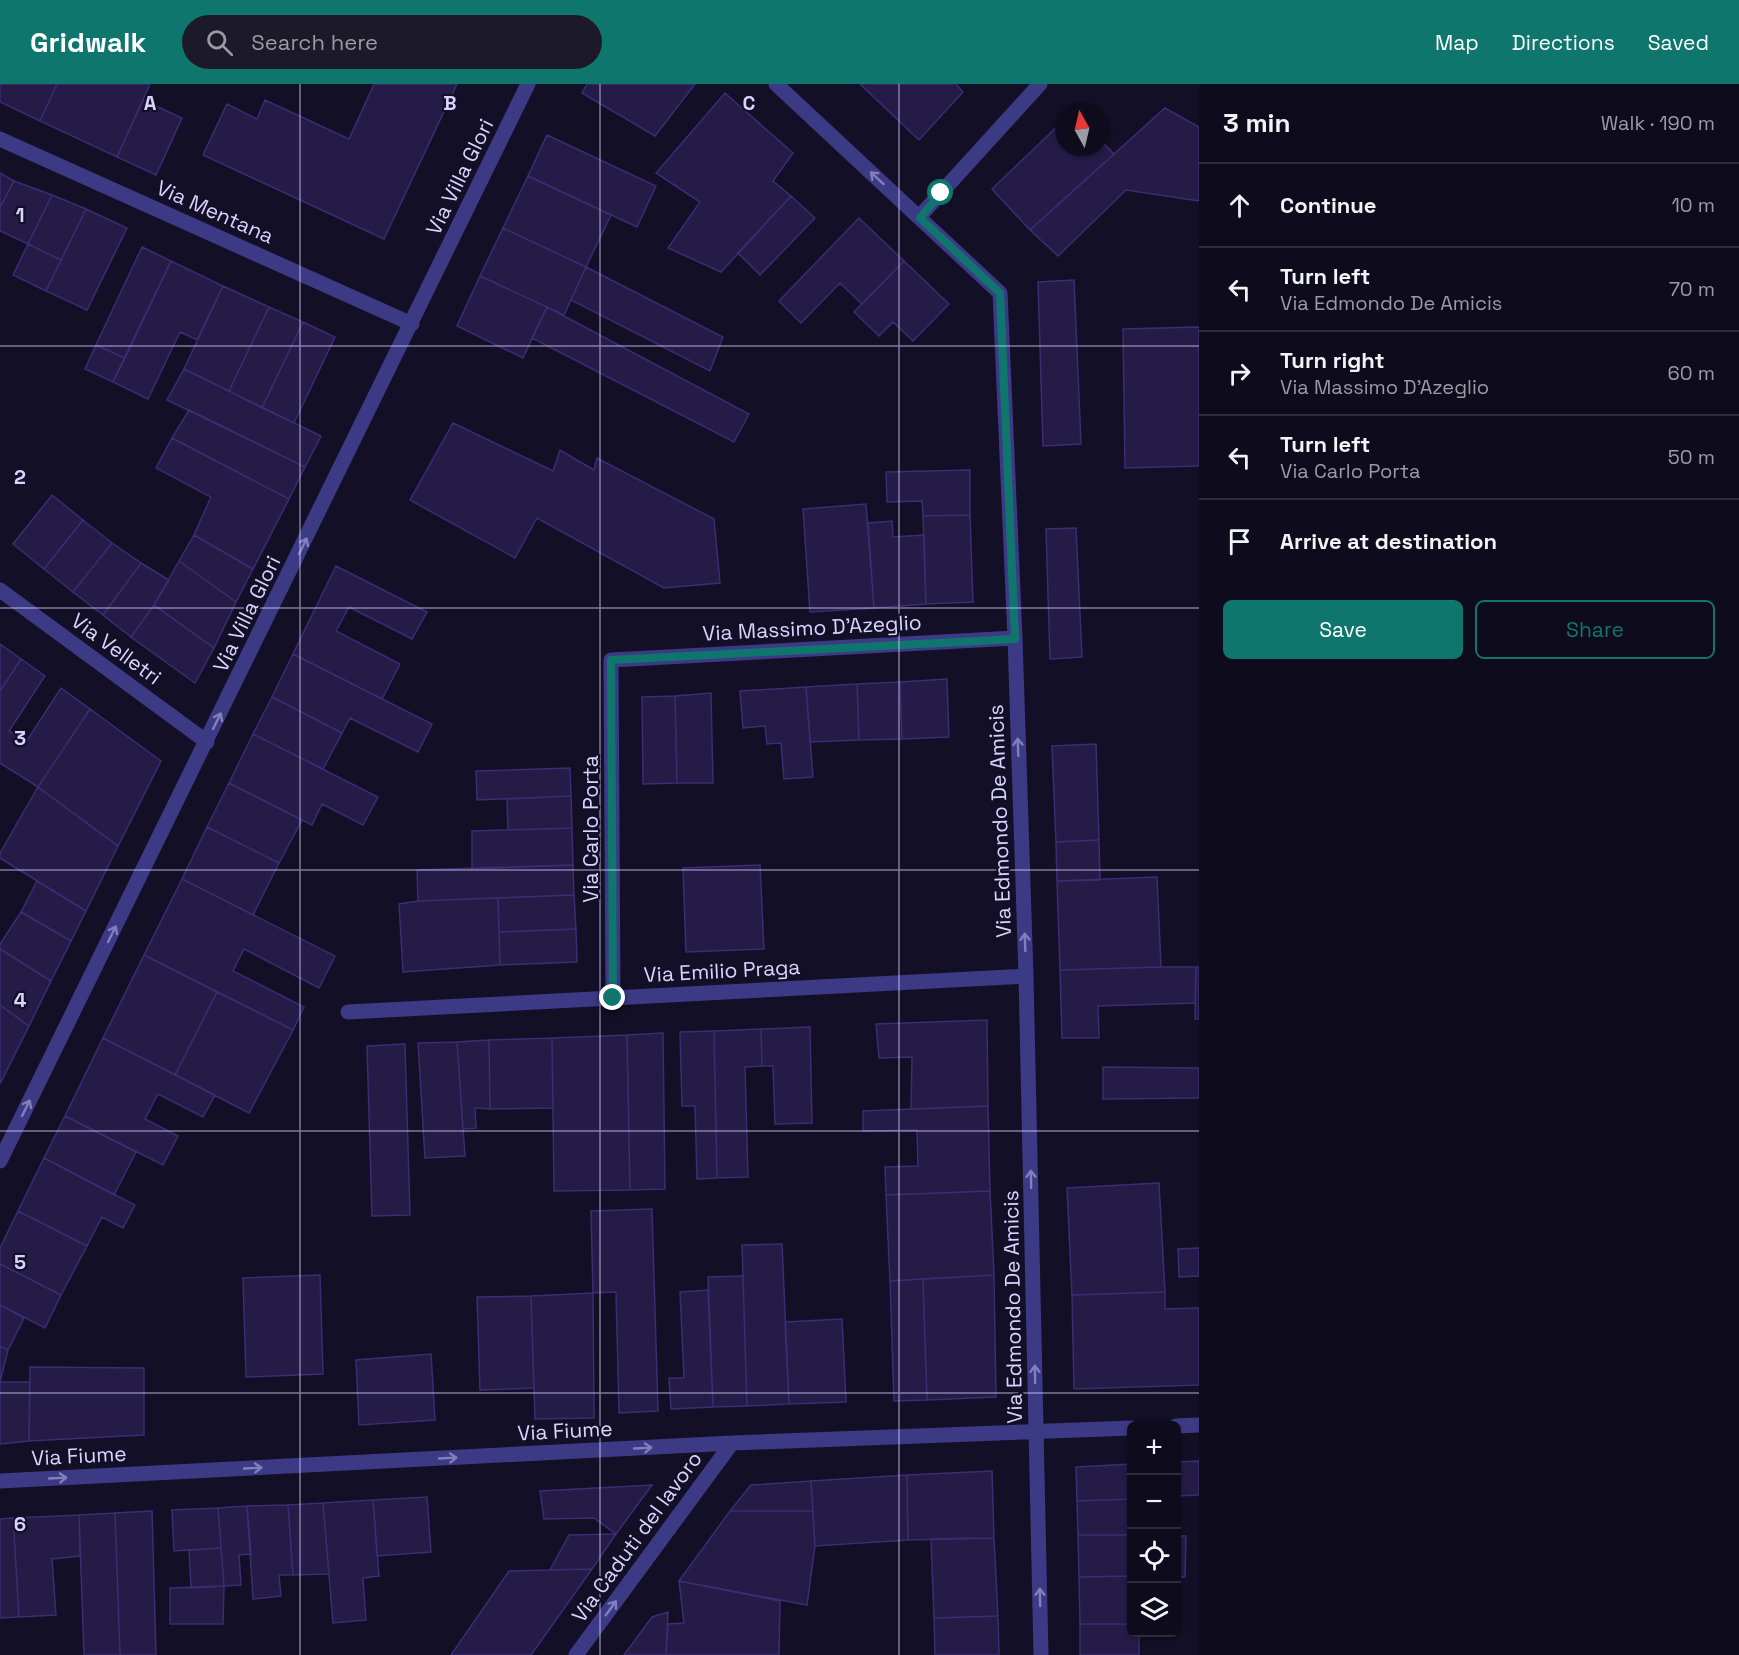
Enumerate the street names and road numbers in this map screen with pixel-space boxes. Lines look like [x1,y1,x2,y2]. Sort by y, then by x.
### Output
street label: Via Villa Glori [420,114,499,239]
street label: Via Mentana [152,174,278,249]
street label: Via Villa Glori [207,551,286,676]
street label: Via Velletri [66,607,167,690]
street label: Via Massimo D'Azeglio [702,608,922,647]
street label: Via Edmondo De Amicis [982,704,1017,938]
street label: Via Carlo Porta [577,755,604,903]
street label: Via Emilio Praga [643,953,801,988]
street label: Via Edmondo De Amicis [997,1190,1028,1424]
street label: Via Fiume [517,1415,613,1446]
street label: Via Fiume [31,1440,127,1471]
street label: Via Caduti del lavoro [565,1446,708,1628]

